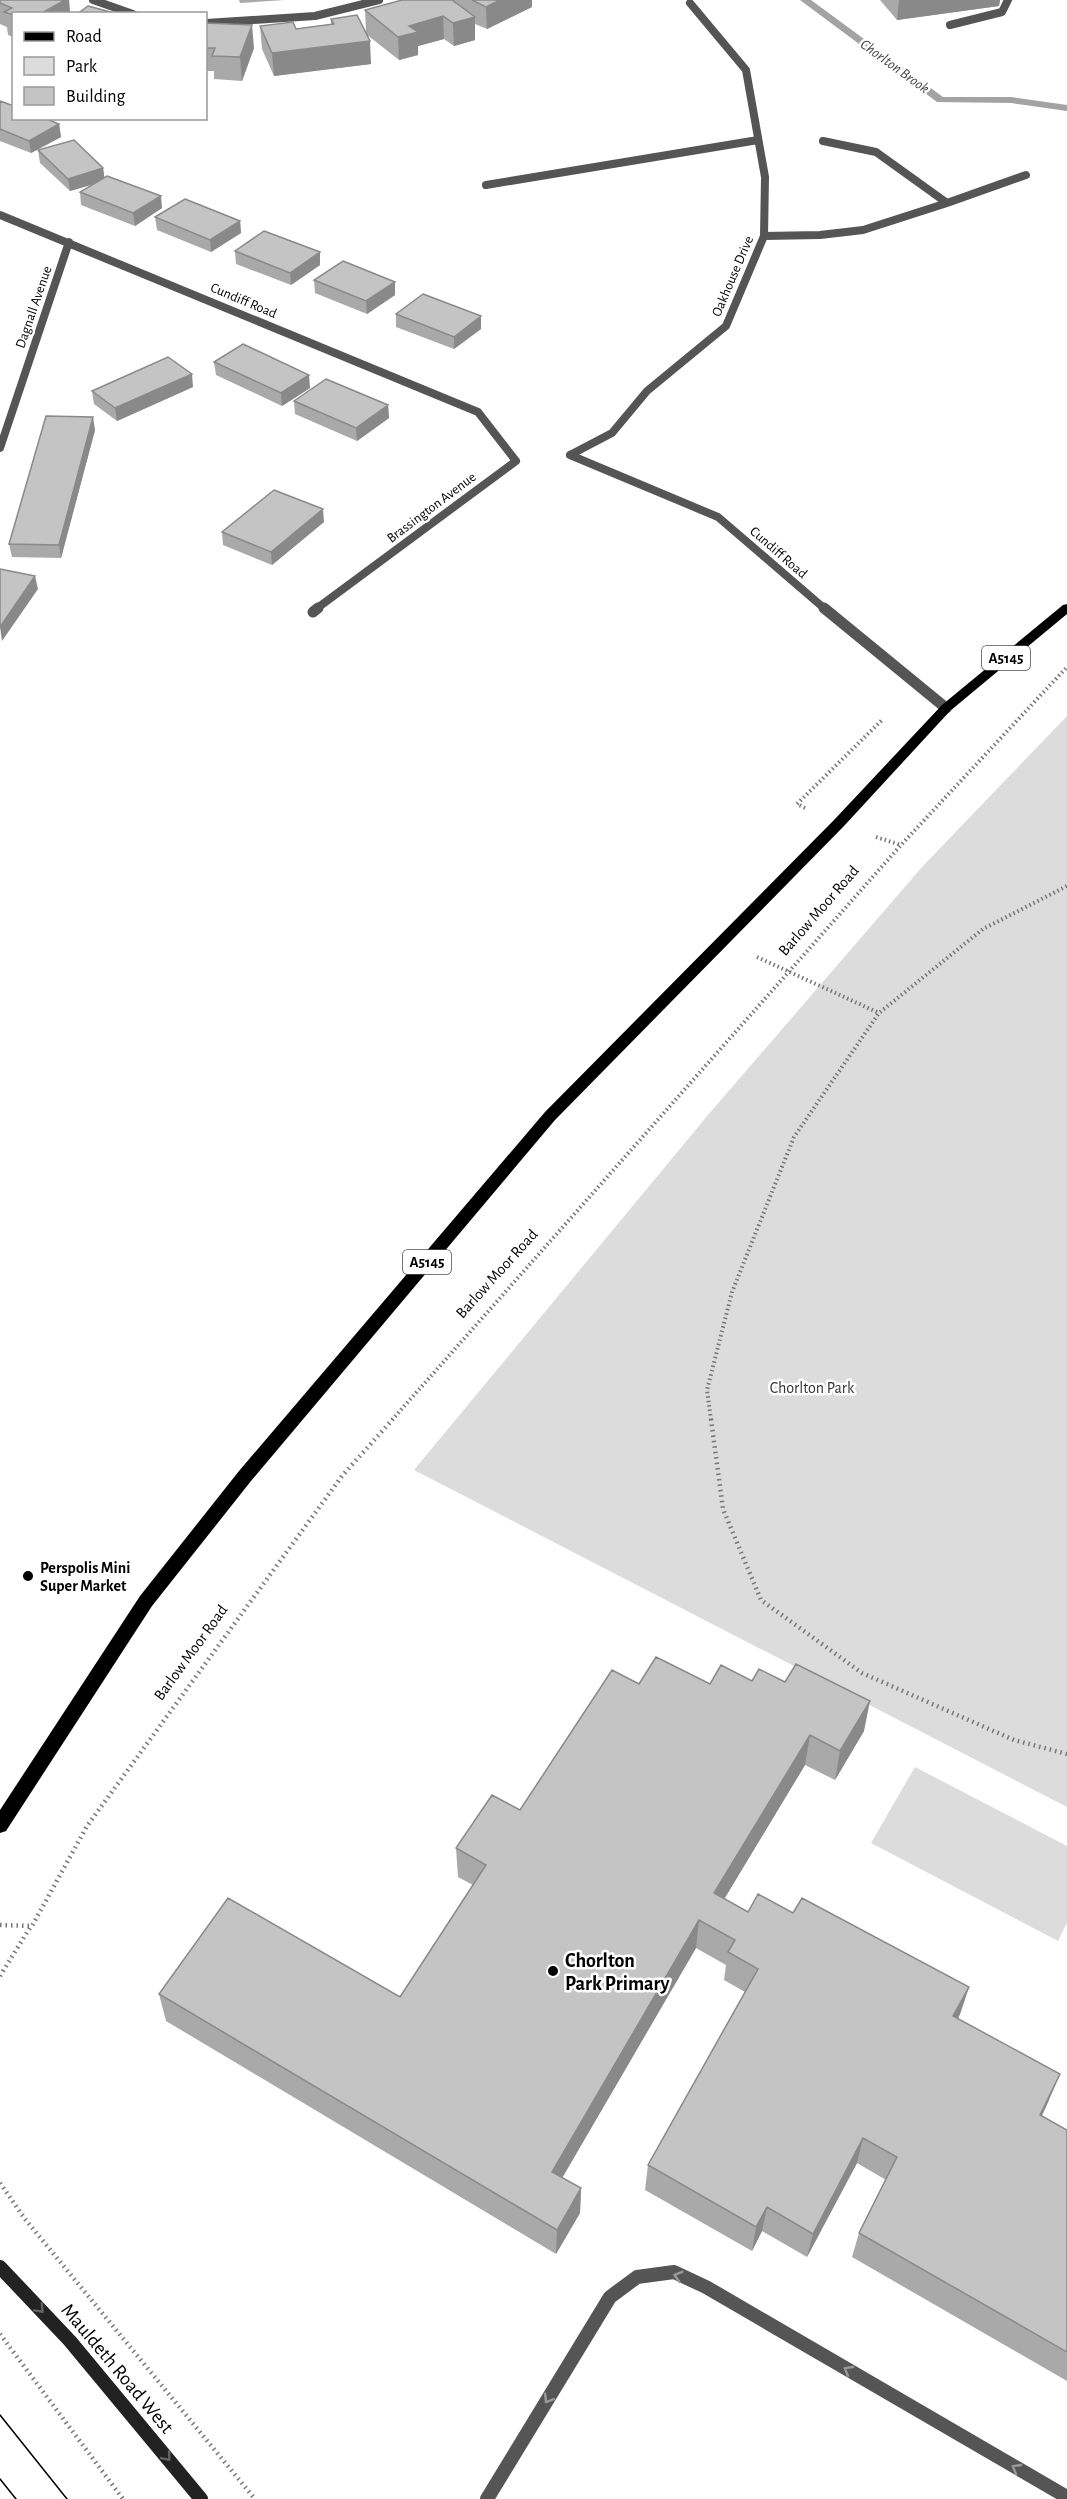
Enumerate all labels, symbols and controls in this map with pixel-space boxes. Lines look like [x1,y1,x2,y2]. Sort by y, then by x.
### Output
legend [12,12,207,120]
text: Road [66,28,102,46]
water label: Chorlton Brook [857,37,932,96]
text: Park [66,58,98,76]
text: Building [66,88,126,106]
street label: Oakhouse Drive [710,234,756,319]
street label: Dagnall Avenue [13,264,55,350]
street label: Cundiff Road [208,281,279,321]
street label: Brassington Avenue [385,470,479,546]
street label: Cundiff Road [747,524,810,581]
road number: A5145 [982,646,1030,670]
street label: Barlow Moor Road [775,863,862,959]
street label: Barlow Moor Road [453,1226,541,1321]
road number: A5145 [403,1250,451,1274]
park label: Chorlton Park [770,1380,855,1396]
place label: Perspolis Mini Super Market [40,1560,130,1594]
marker: Perspolis Mini Super Market [21,1569,35,1583]
street label: Barlow Moor Road [151,1602,231,1703]
place label: Chorlton Park Primary [565,1951,670,1994]
marker: Chorlton Park Primary [546,1964,560,1978]
one-way arrow [673,2271,683,2283]
street label: Mauldeth Road West [57,2300,178,2438]
one-way arrow [33,2302,44,2313]
one-way arrow [844,2365,854,2377]
one-way arrow [543,2393,555,2403]
one-way arrow [159,2451,170,2462]
one-way arrow [1012,2463,1022,2475]

